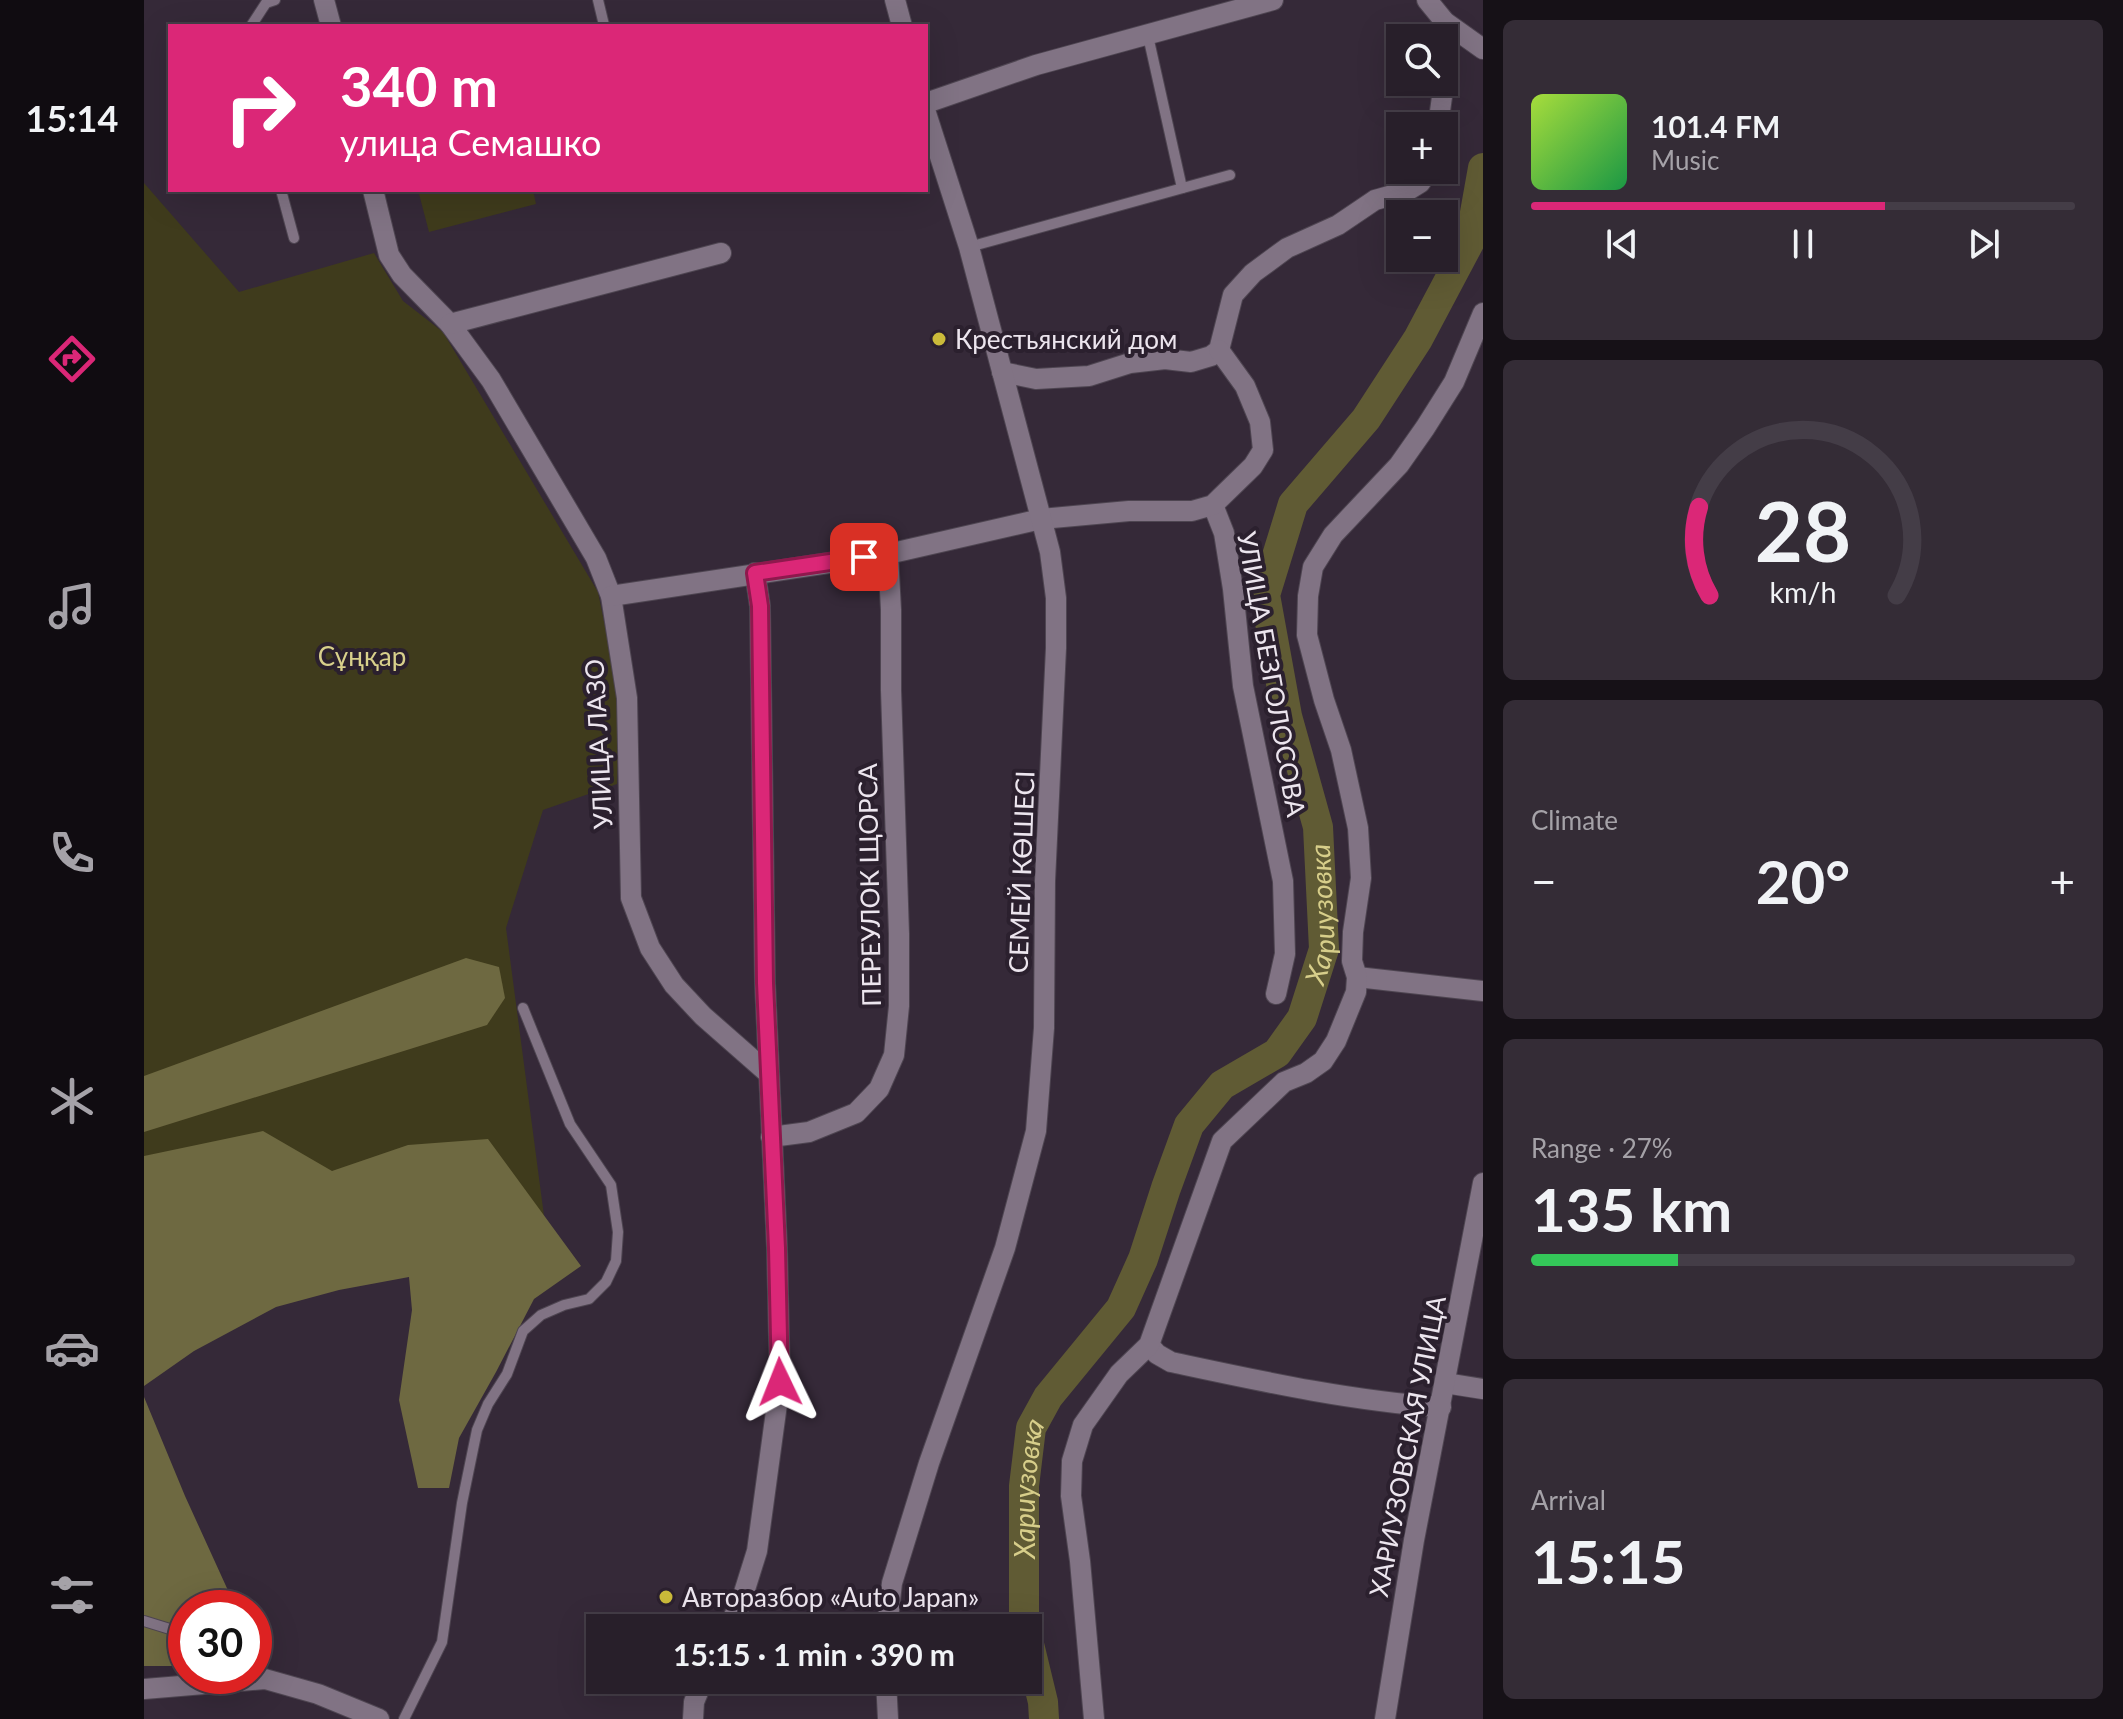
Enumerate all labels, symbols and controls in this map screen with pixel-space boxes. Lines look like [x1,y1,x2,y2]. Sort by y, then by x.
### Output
map controls [1386,24,1458,272]
button: search [1386,24,1458,96]
text: 340 m [340,52,498,119]
icon: right [208,56,312,160]
text: 15:14 [26,96,118,140]
text: 101.4 FM [1651,108,1780,144]
button: + [1386,112,1458,184]
text: улица Семашко [340,120,601,164]
text: Music [1651,144,1719,176]
button: − [1386,200,1458,272]
icon: previous [1600,222,1644,266]
icon: pause [1781,222,1825,266]
icon: next [1962,222,2006,266]
place label: Крестьянский дом [955,323,1177,355]
marker: Крестьянский дом [930,330,948,348]
icon: directions [44,331,100,387]
text: 28 [1755,479,1851,579]
pin [830,523,898,591]
street label: УЛИЦА БЕЗГОЛОСОВА [1231,529,1313,820]
icon: arrive [842,535,886,579]
text: km/h [1770,575,1836,609]
icon: music [44,578,100,634]
park label: Сұңқар [318,640,406,672]
street label: УЛИЦА ЛАЗО [578,658,618,830]
street label: ПЕРЕУЛОК ЩОРСА [851,763,887,1007]
street label: СЕМЕЙ КӨШЕСІ [1001,770,1041,974]
text: Climate [1531,804,1618,836]
icon: phone [44,825,100,881]
water label: Хариузовка [1297,843,1341,989]
text: 20° [1756,845,1850,917]
text: − [1531,855,1557,907]
text: + [2049,855,2075,907]
icon: climate [44,1073,100,1129]
text: Range · 27% [1531,1132,1673,1164]
text: 135 km [1531,1173,1732,1245]
street label: ХАРИУЗОВСКАЯ УЛИЦА [1362,1292,1452,1599]
icon: car [44,1320,100,1376]
position arrow [738,1340,822,1424]
water label: Хариузовка [1007,1411,1051,1560]
text: Arrival [1531,1484,1606,1516]
text: 15:15 [1531,1525,1686,1597]
icon: filters [44,1567,100,1623]
place label: Авторазбор «Auto Japan» [682,1581,979,1613]
marker: Авторазбор «Auto Japan» [657,1588,675,1606]
speed limit sign: 30 [168,1590,272,1694]
text: 15:15 · 1 min · 390 m [673,1636,955,1672]

